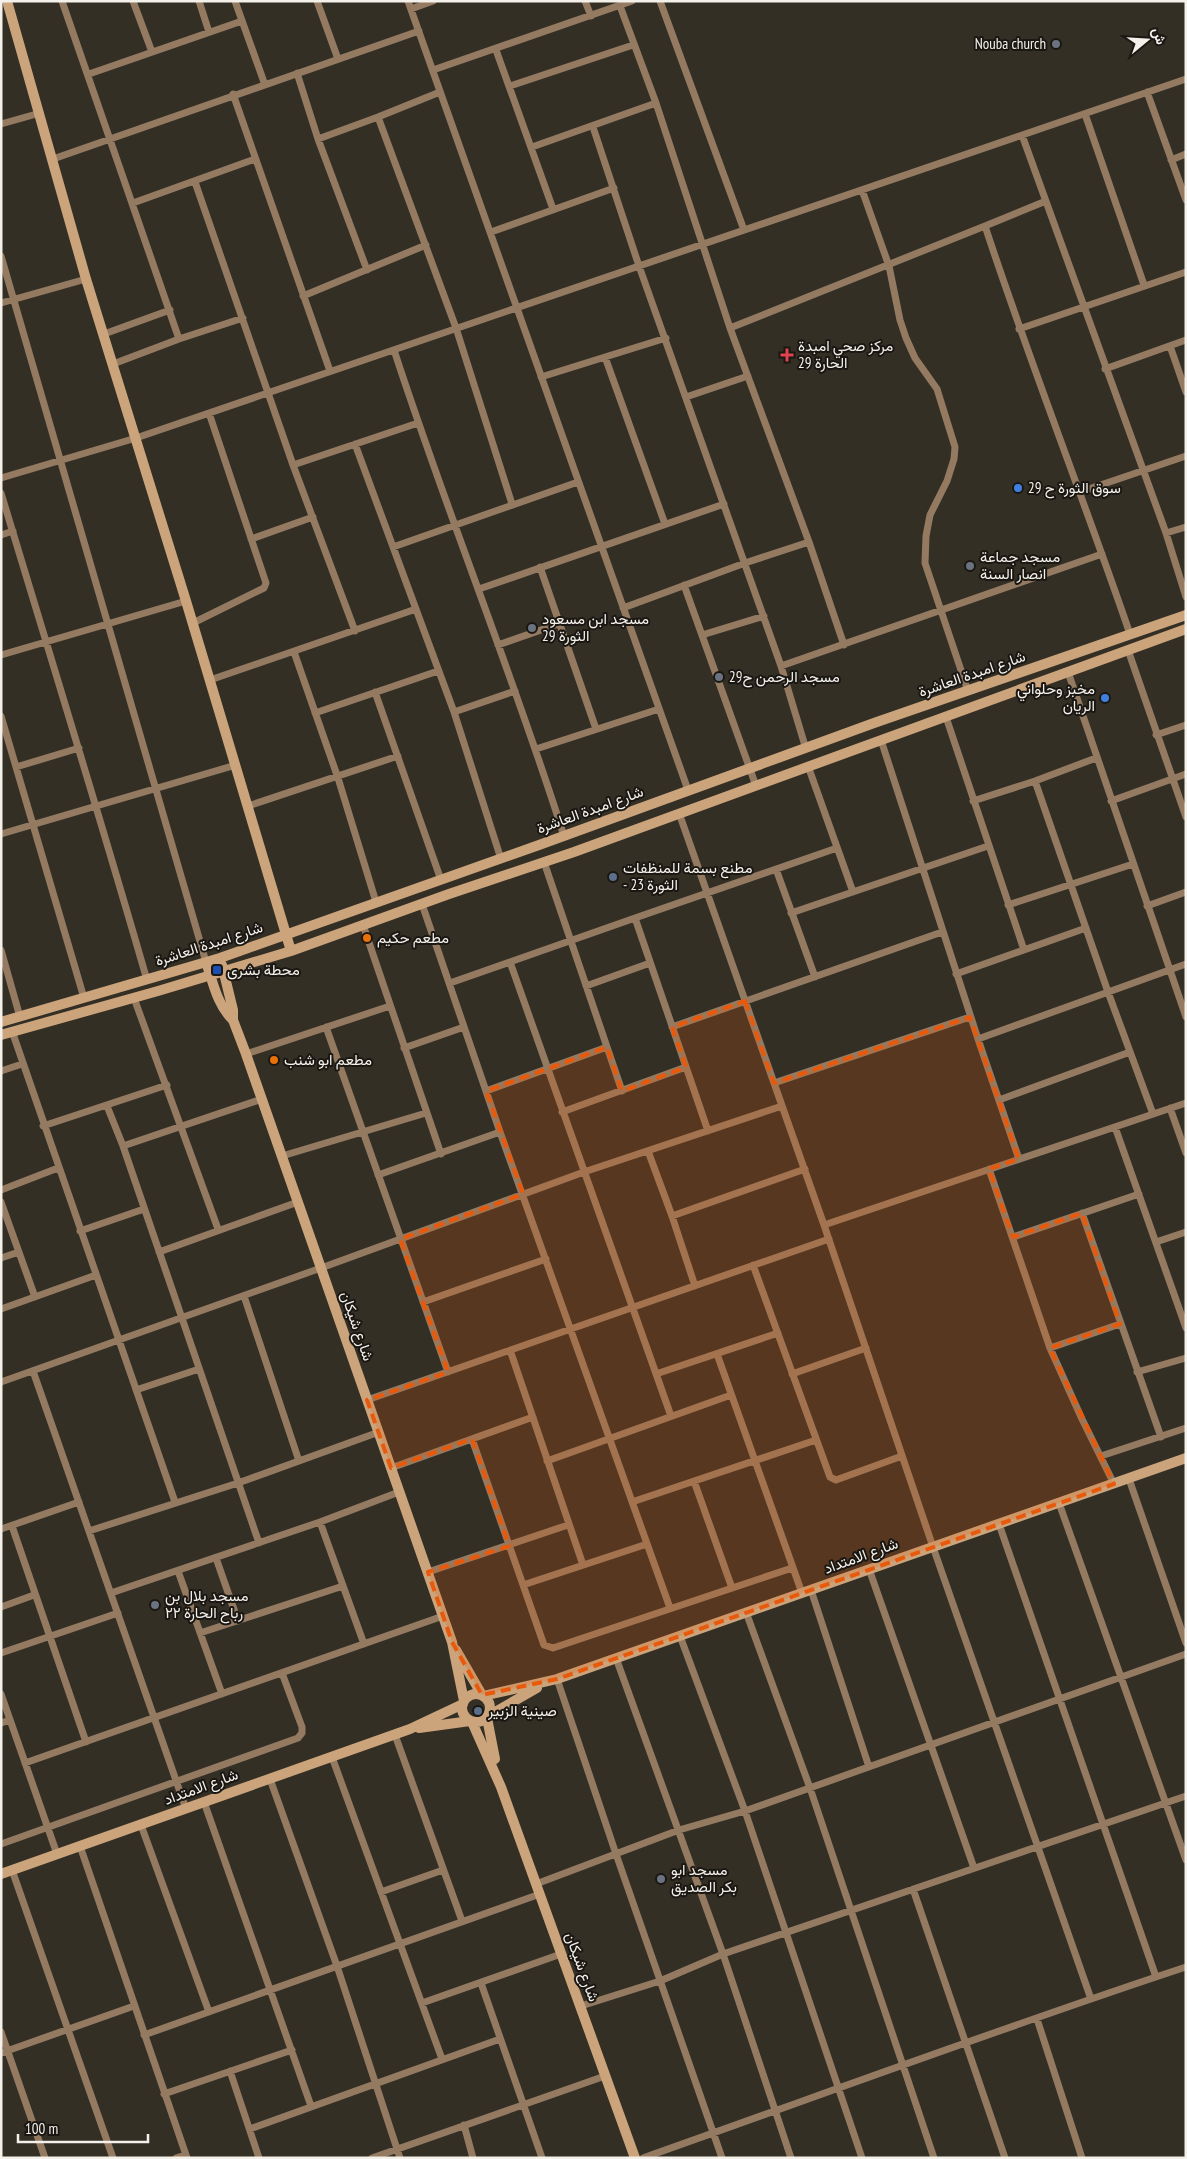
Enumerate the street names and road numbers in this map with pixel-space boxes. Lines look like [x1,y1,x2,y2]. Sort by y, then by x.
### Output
street label: شارع امبدة العاشرة [916,646,1029,703]
street label: شارع امبدة العاشرة [534,781,647,839]
street label: شارع امبدة العاشرة [153,917,266,972]
street label: شارع شيكان [335,1289,378,1364]
street label: شارع الامتداد [821,1533,901,1580]
street label: شارع الامتداد [161,1764,241,1811]
street label: شارع شيكان [559,1930,604,2005]

